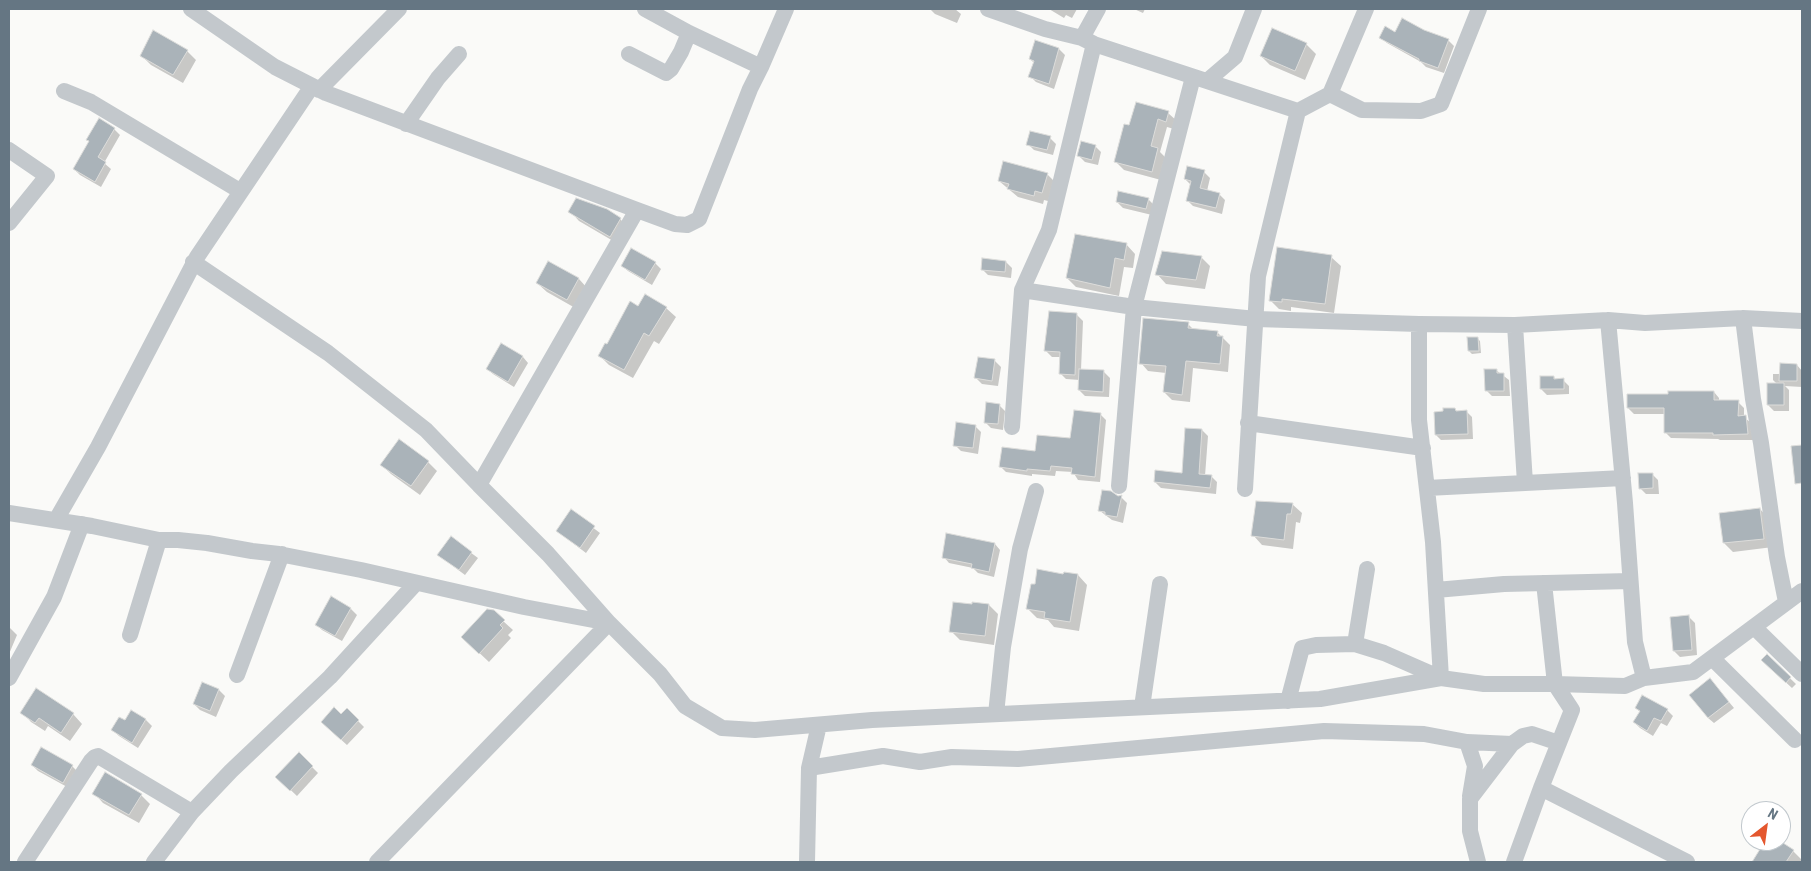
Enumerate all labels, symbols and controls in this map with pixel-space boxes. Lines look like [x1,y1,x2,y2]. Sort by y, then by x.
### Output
north arrow [1741,801,1791,851]
text: N [1765,805,1781,823]

